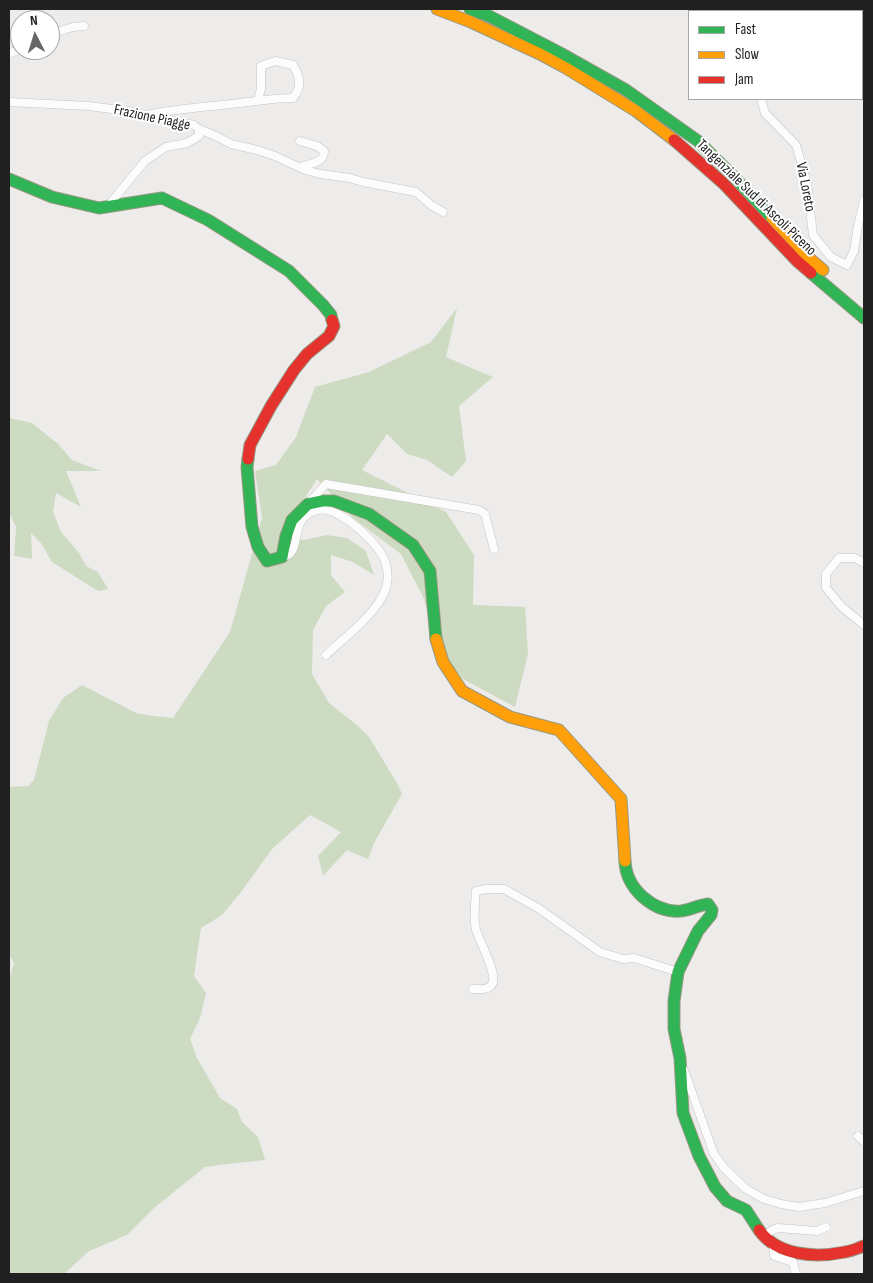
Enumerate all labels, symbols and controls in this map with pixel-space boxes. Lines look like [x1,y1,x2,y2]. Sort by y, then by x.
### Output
north arrow [10,10,60,60]
legend [688,10,863,100]
text: N [29,12,38,29]
text: Fast [735,20,756,39]
text: Slow [735,45,759,64]
text: Jam [735,70,753,89]
street label: Frazione Piagge [112,101,192,135]
street label: Tangenziale Sud di Ascoli Piceno [692,136,820,260]
street label: Via Loreto [791,161,819,213]

